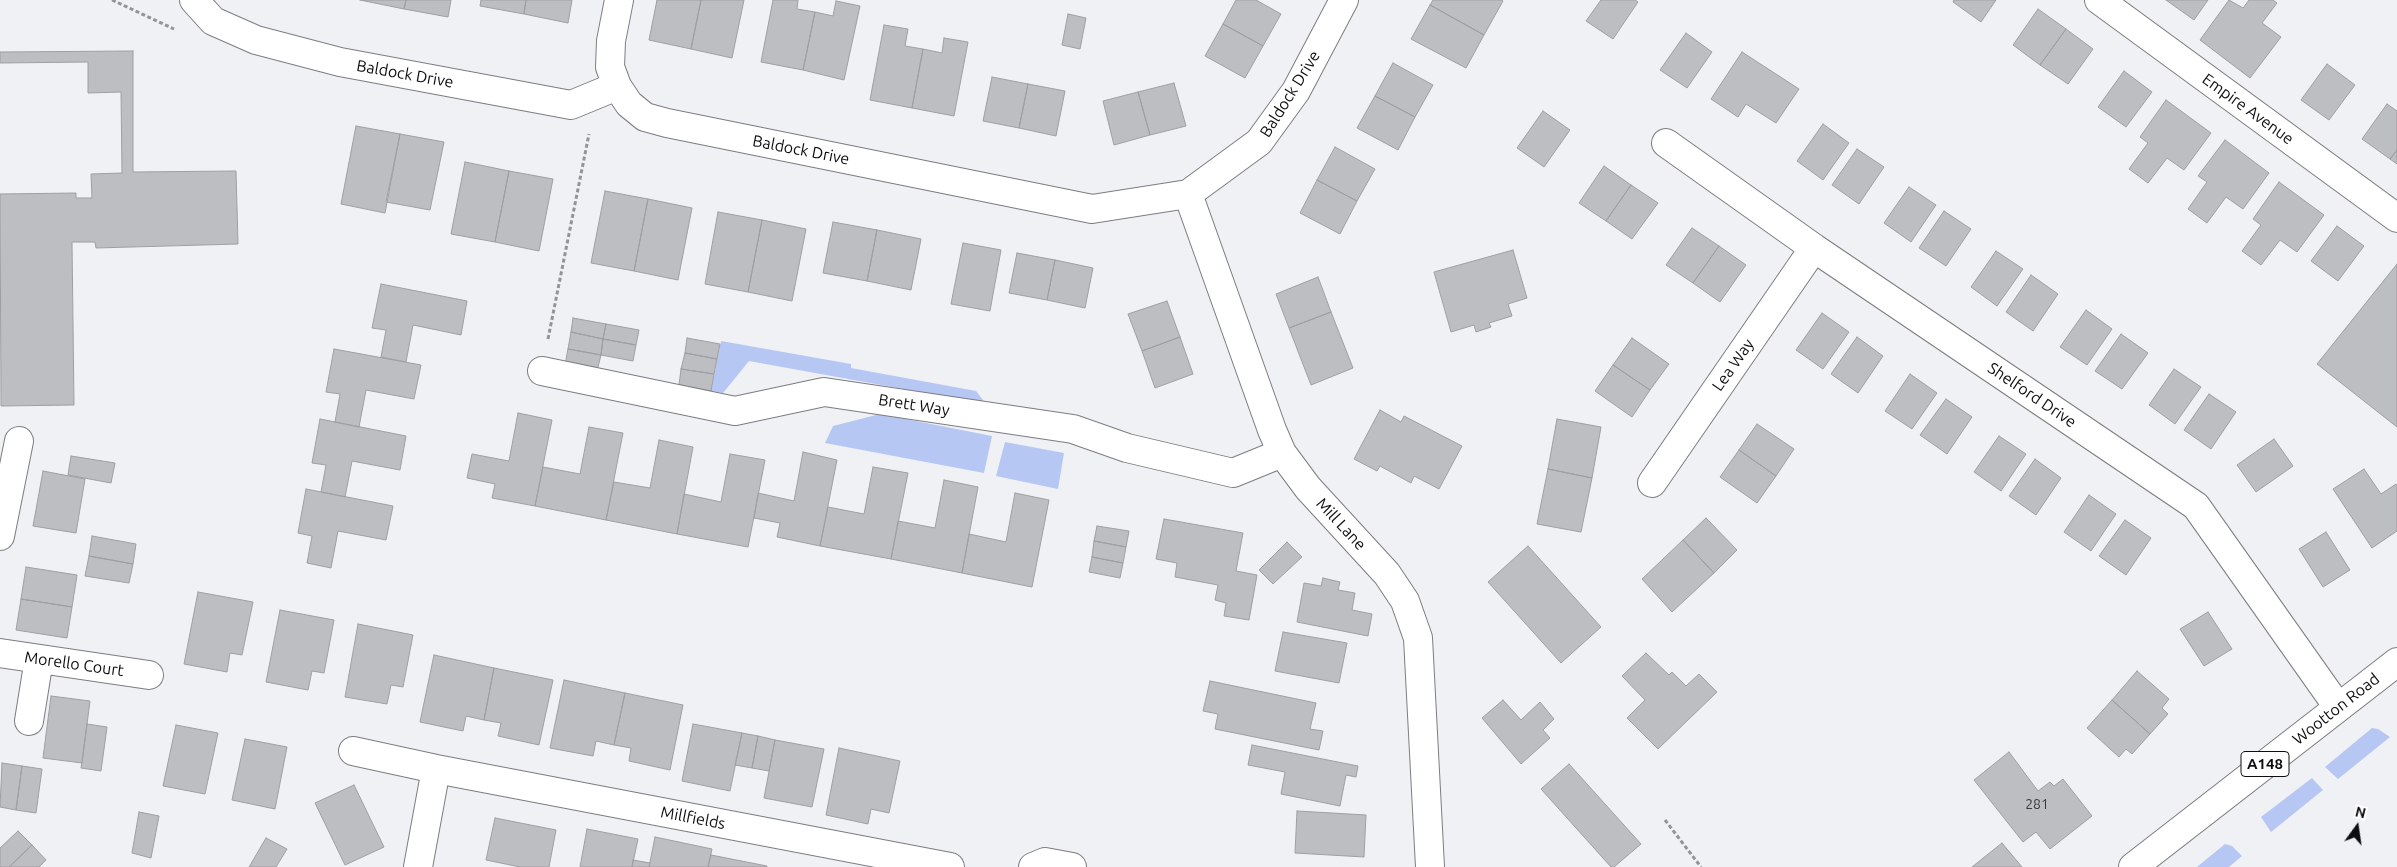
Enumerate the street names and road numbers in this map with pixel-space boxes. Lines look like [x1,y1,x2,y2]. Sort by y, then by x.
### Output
street label: Baldock Drive [1256,47,1324,141]
street label: Baldock Drive [355,56,455,92]
street label: Empire Avenue [2198,69,2298,149]
street label: Baldock Drive [751,131,851,169]
street label: Lea Way [1708,335,1758,395]
street label: Shelford Drive [1984,358,2080,432]
street label: Brett Way [877,390,951,420]
street label: Mill Lane [1312,494,1370,554]
street label: Morello Court [23,648,125,680]
street label: Wootton Road [2289,669,2383,749]
road number: A148 [2241,752,2289,776]
street label: Millfields [659,802,727,834]

